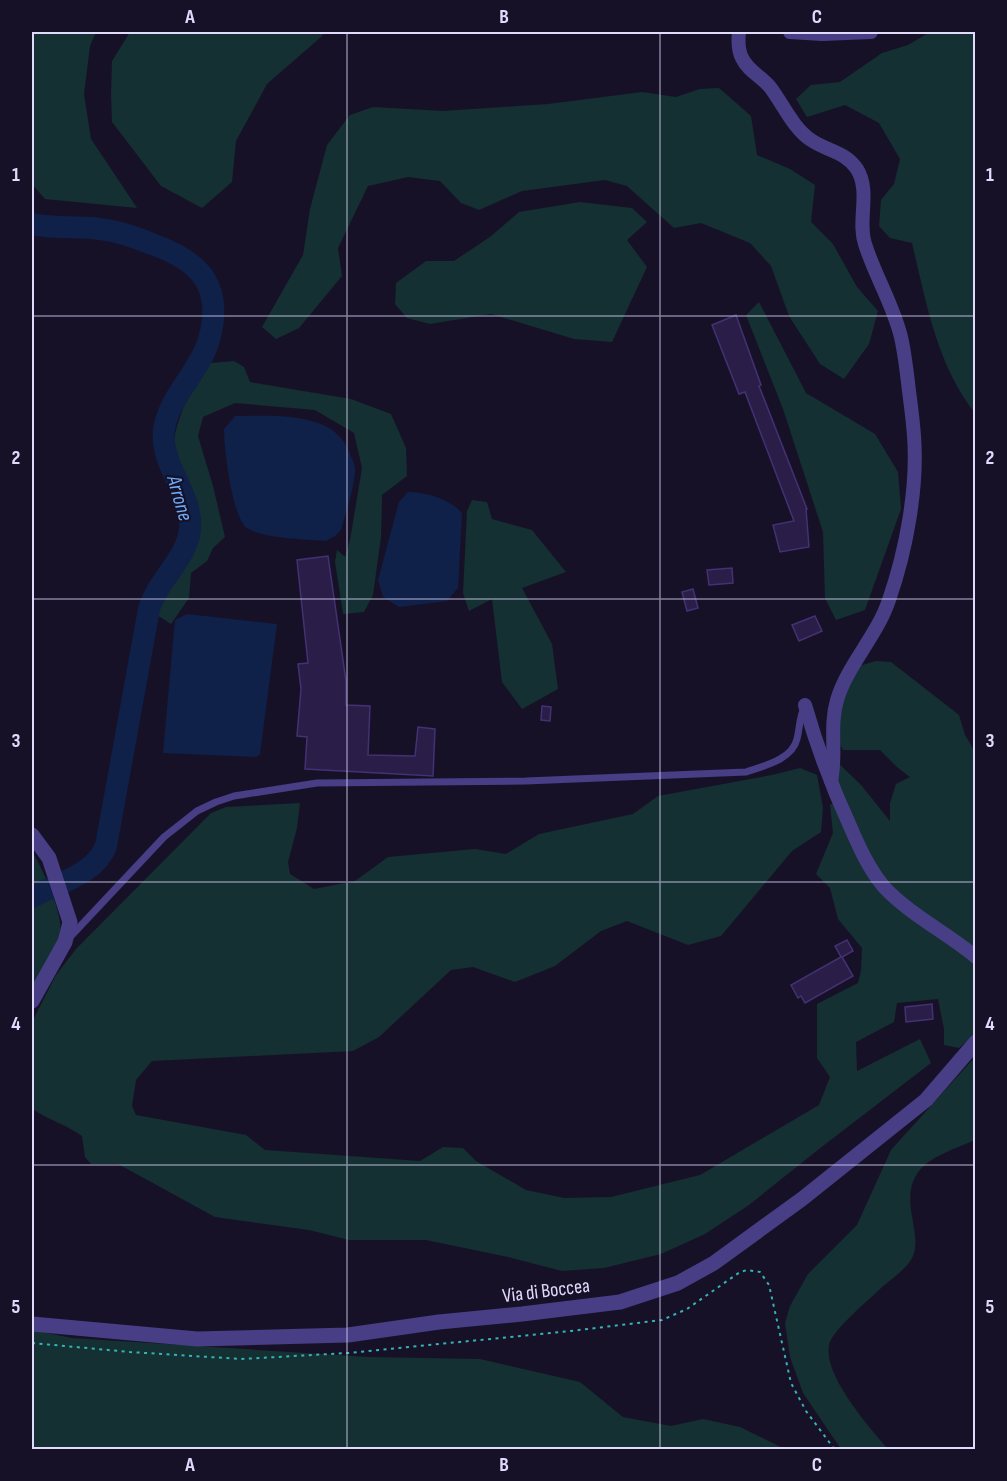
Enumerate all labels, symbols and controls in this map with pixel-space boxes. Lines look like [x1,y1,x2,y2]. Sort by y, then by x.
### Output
text: A [184,5,195,29]
text: B [499,5,509,29]
text: C [812,5,822,29]
text: 1 [12,163,20,187]
text: 1 [986,163,994,187]
text: 2 [12,446,20,470]
text: 2 [986,446,994,470]
water label: Arrone [161,472,198,524]
text: 3 [12,729,21,753]
text: 3 [986,729,995,753]
text: 4 [11,1012,21,1036]
text: 4 [985,1012,995,1036]
street label: Via di Boccea [501,1274,591,1308]
text: 5 [12,1295,21,1319]
text: 5 [986,1295,995,1319]
text: A [184,1453,195,1477]
text: B [499,1453,509,1477]
text: C [812,1453,822,1477]

